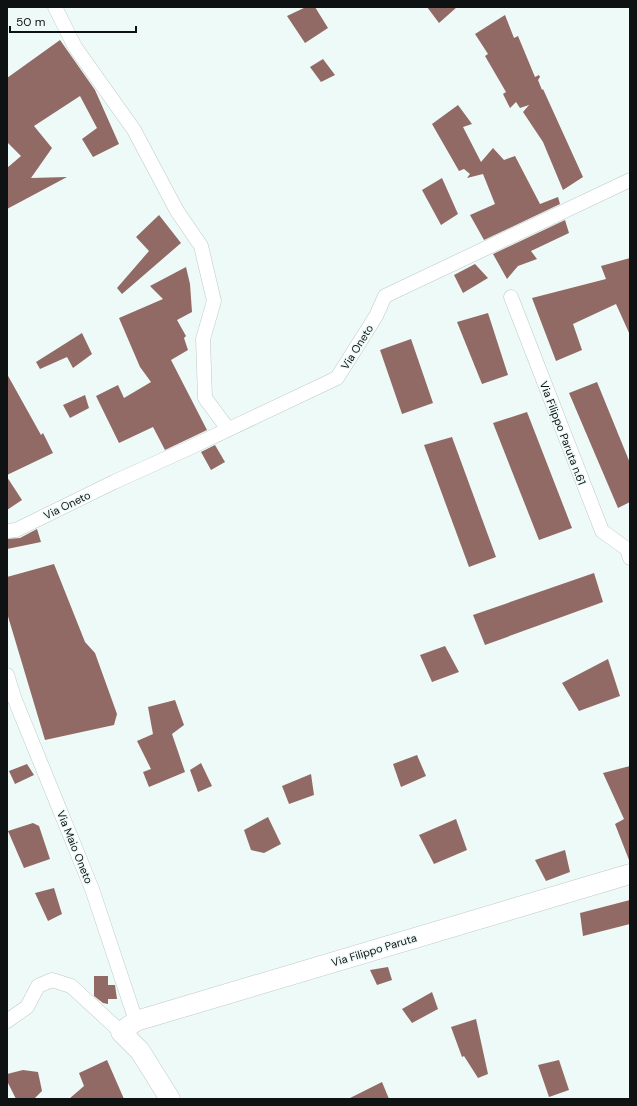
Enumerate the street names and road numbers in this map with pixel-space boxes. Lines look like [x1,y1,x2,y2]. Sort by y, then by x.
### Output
street label: Via Oneto [338,322,376,372]
street label: Via Filippo Paruta n.61 [537,379,589,487]
street label: Via Oneto [41,488,93,522]
street label: Via Maio Oneto [54,808,96,886]
street label: Via Filippo Paruta [330,930,418,970]

